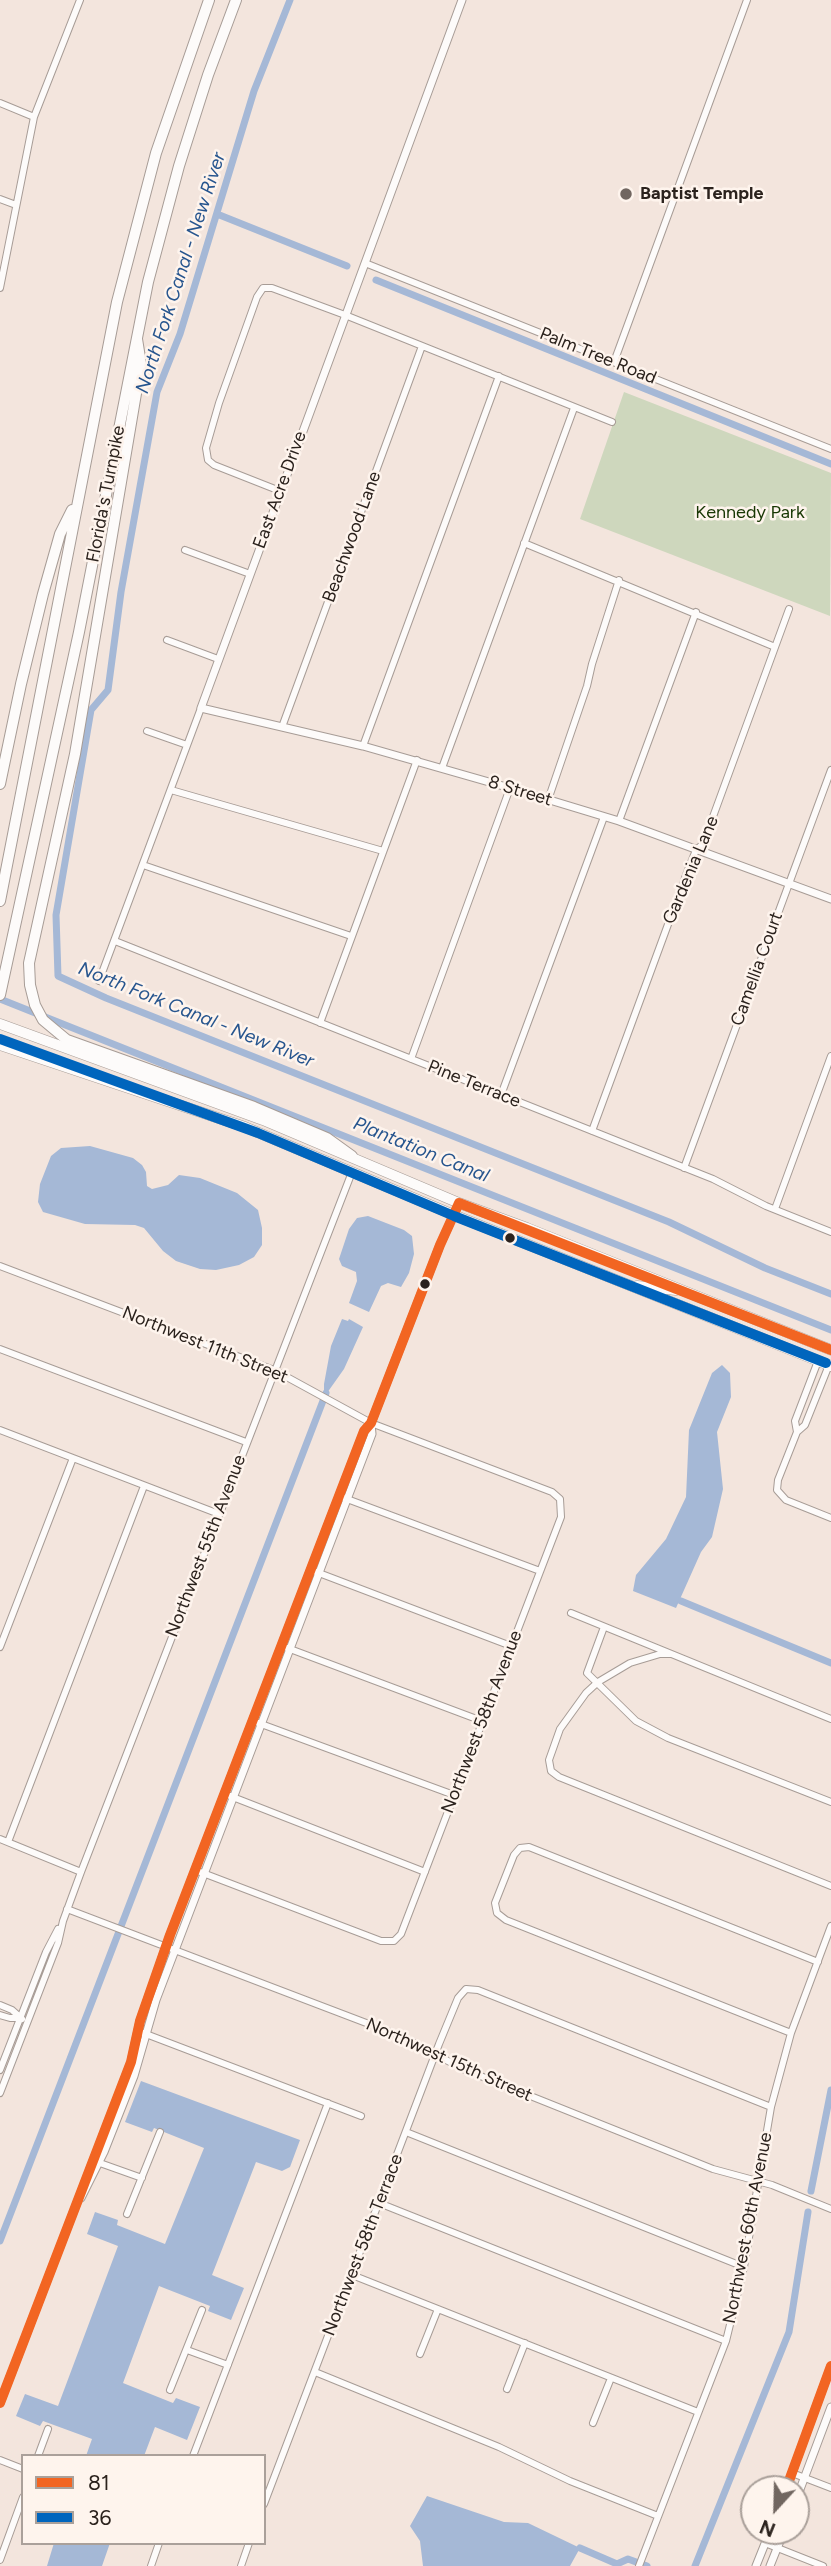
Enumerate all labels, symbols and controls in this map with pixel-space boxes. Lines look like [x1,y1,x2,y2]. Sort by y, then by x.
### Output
water label: North Fork Canal - New River [131,150,231,396]
place label: Baptist Temple [640,183,763,205]
marker: Baptist Temple [618,186,634,202]
street label: Palm Tree Road [537,323,659,389]
street label: Florida's Turnpike [82,424,130,564]
street label: East Acre Drive [249,428,311,552]
street label: Beachwood Lane [318,469,386,605]
park label: Kennedy Park [695,502,805,524]
street label: 8 Street [485,771,555,811]
street label: Gardenia Lane [658,813,724,927]
street label: Camellia Court [726,909,788,1029]
water label: North Fork Canal - New River [75,957,317,1073]
street label: Pine Terrace [424,1056,524,1112]
water label: Plantation Canal [350,1112,492,1188]
unlabelled marker [503,1231,517,1245]
unlabelled marker [418,1277,432,1291]
street label: Northwest 11th Street [119,1302,291,1388]
street label: Northwest 55th Avenue [161,1452,251,1640]
street label: Northwest 58th Avenue [437,1628,527,1816]
street label: Northwest 15th Street [362,2014,536,2106]
street label: Northwest 60th Avenue [719,2131,777,2325]
street label: Northwest 58th Terrace [318,2151,408,2339]
legend [21,2454,266,2545]
text: 81 [88,2470,110,2495]
north arrow [740,2475,810,2545]
text: 36 [88,2505,111,2530]
text: N [757,2515,779,2541]

